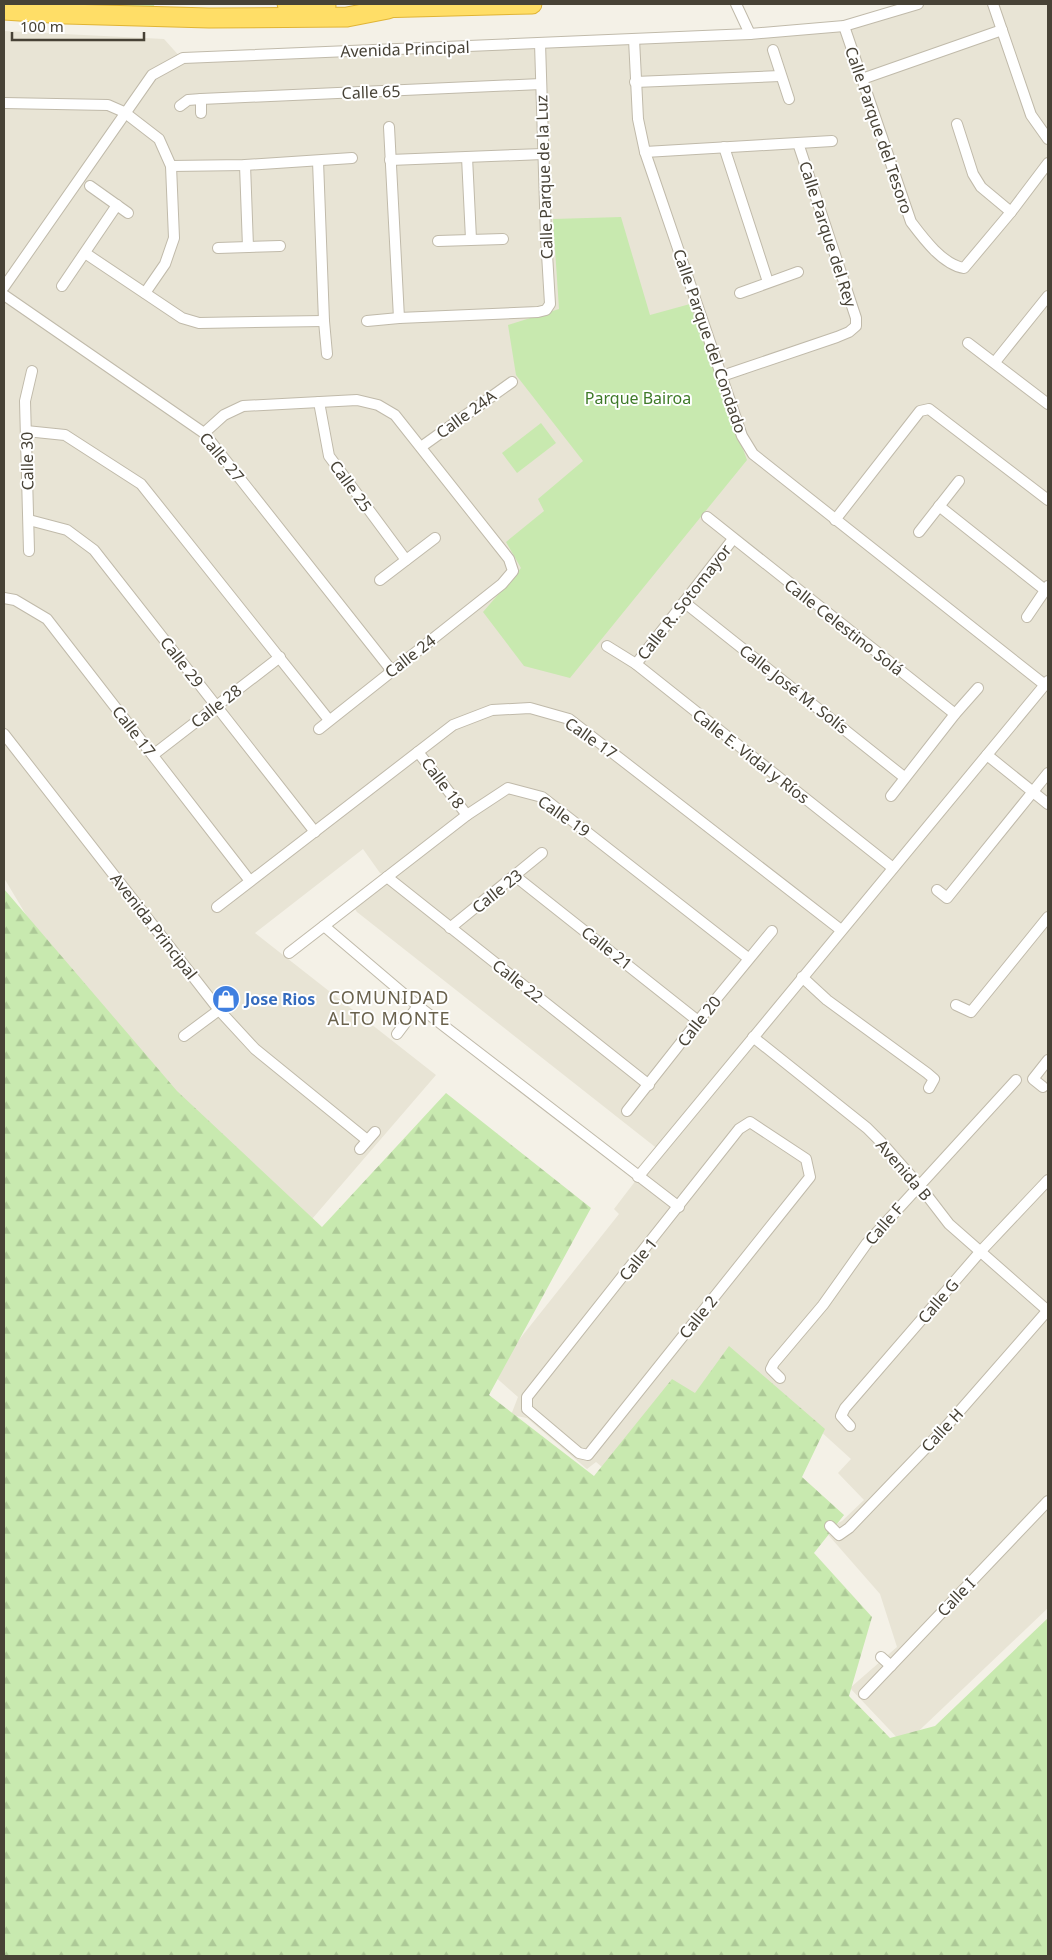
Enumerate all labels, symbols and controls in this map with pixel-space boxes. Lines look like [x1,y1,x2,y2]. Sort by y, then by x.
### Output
scale bar [12,10,145,42]
text: 100 m [20,16,64,36]
street label: Avenida Principal [340,36,470,62]
street label: Calle Parque del Tesoro [840,43,918,217]
street label: Calle 65 [341,80,401,104]
street label: Calle Parque de la Luz [530,94,558,260]
street label: Calle Parque del Rey [794,158,862,311]
street label: Calle Parque del Condado [668,246,752,436]
street label: Calle 24A [432,384,501,443]
park label: Parque Bairoa [585,387,691,409]
street label: Calle 27 [195,427,249,487]
street label: Calle 30 [15,431,39,491]
street label: Calle 25 [325,456,377,516]
street label: Calle R. Sotomayor [632,539,736,664]
street label: Calle Celestino Solá [780,573,908,681]
street label: Calle 24 [380,629,440,683]
street label: Calle 29 [155,632,209,692]
street label: Calle José M. Solís [735,639,853,739]
street label: Calle 28 [186,679,246,733]
street label: Calle 17 [107,701,161,761]
street label: Calle E. Vidal y Ríos [688,703,814,809]
street label: Calle 17 [561,712,621,764]
street label: Calle 18 [417,753,469,813]
street label: Calle 19 [534,790,594,842]
street label: Calle 23 [467,864,527,918]
street label: Avenida Principal [105,868,203,984]
street label: Calle 21 [577,921,637,975]
street label: Calle 22 [488,954,548,1008]
shop icon: Jose Rios [211,984,241,1014]
district label: COMUNIDAD ALTO MONTE [327,985,451,1030]
place label: Jose Rios [243,988,315,1010]
street label: Calle 20 [672,991,726,1051]
street label: Avenida B [871,1135,937,1205]
street label: Calle F [860,1198,908,1250]
street label: Calle 1 [614,1233,662,1285]
street label: Calle G [913,1274,963,1328]
street label: Calle 2 [674,1291,722,1343]
street label: Calle H [916,1403,968,1457]
street label: Calle I [932,1573,980,1621]

